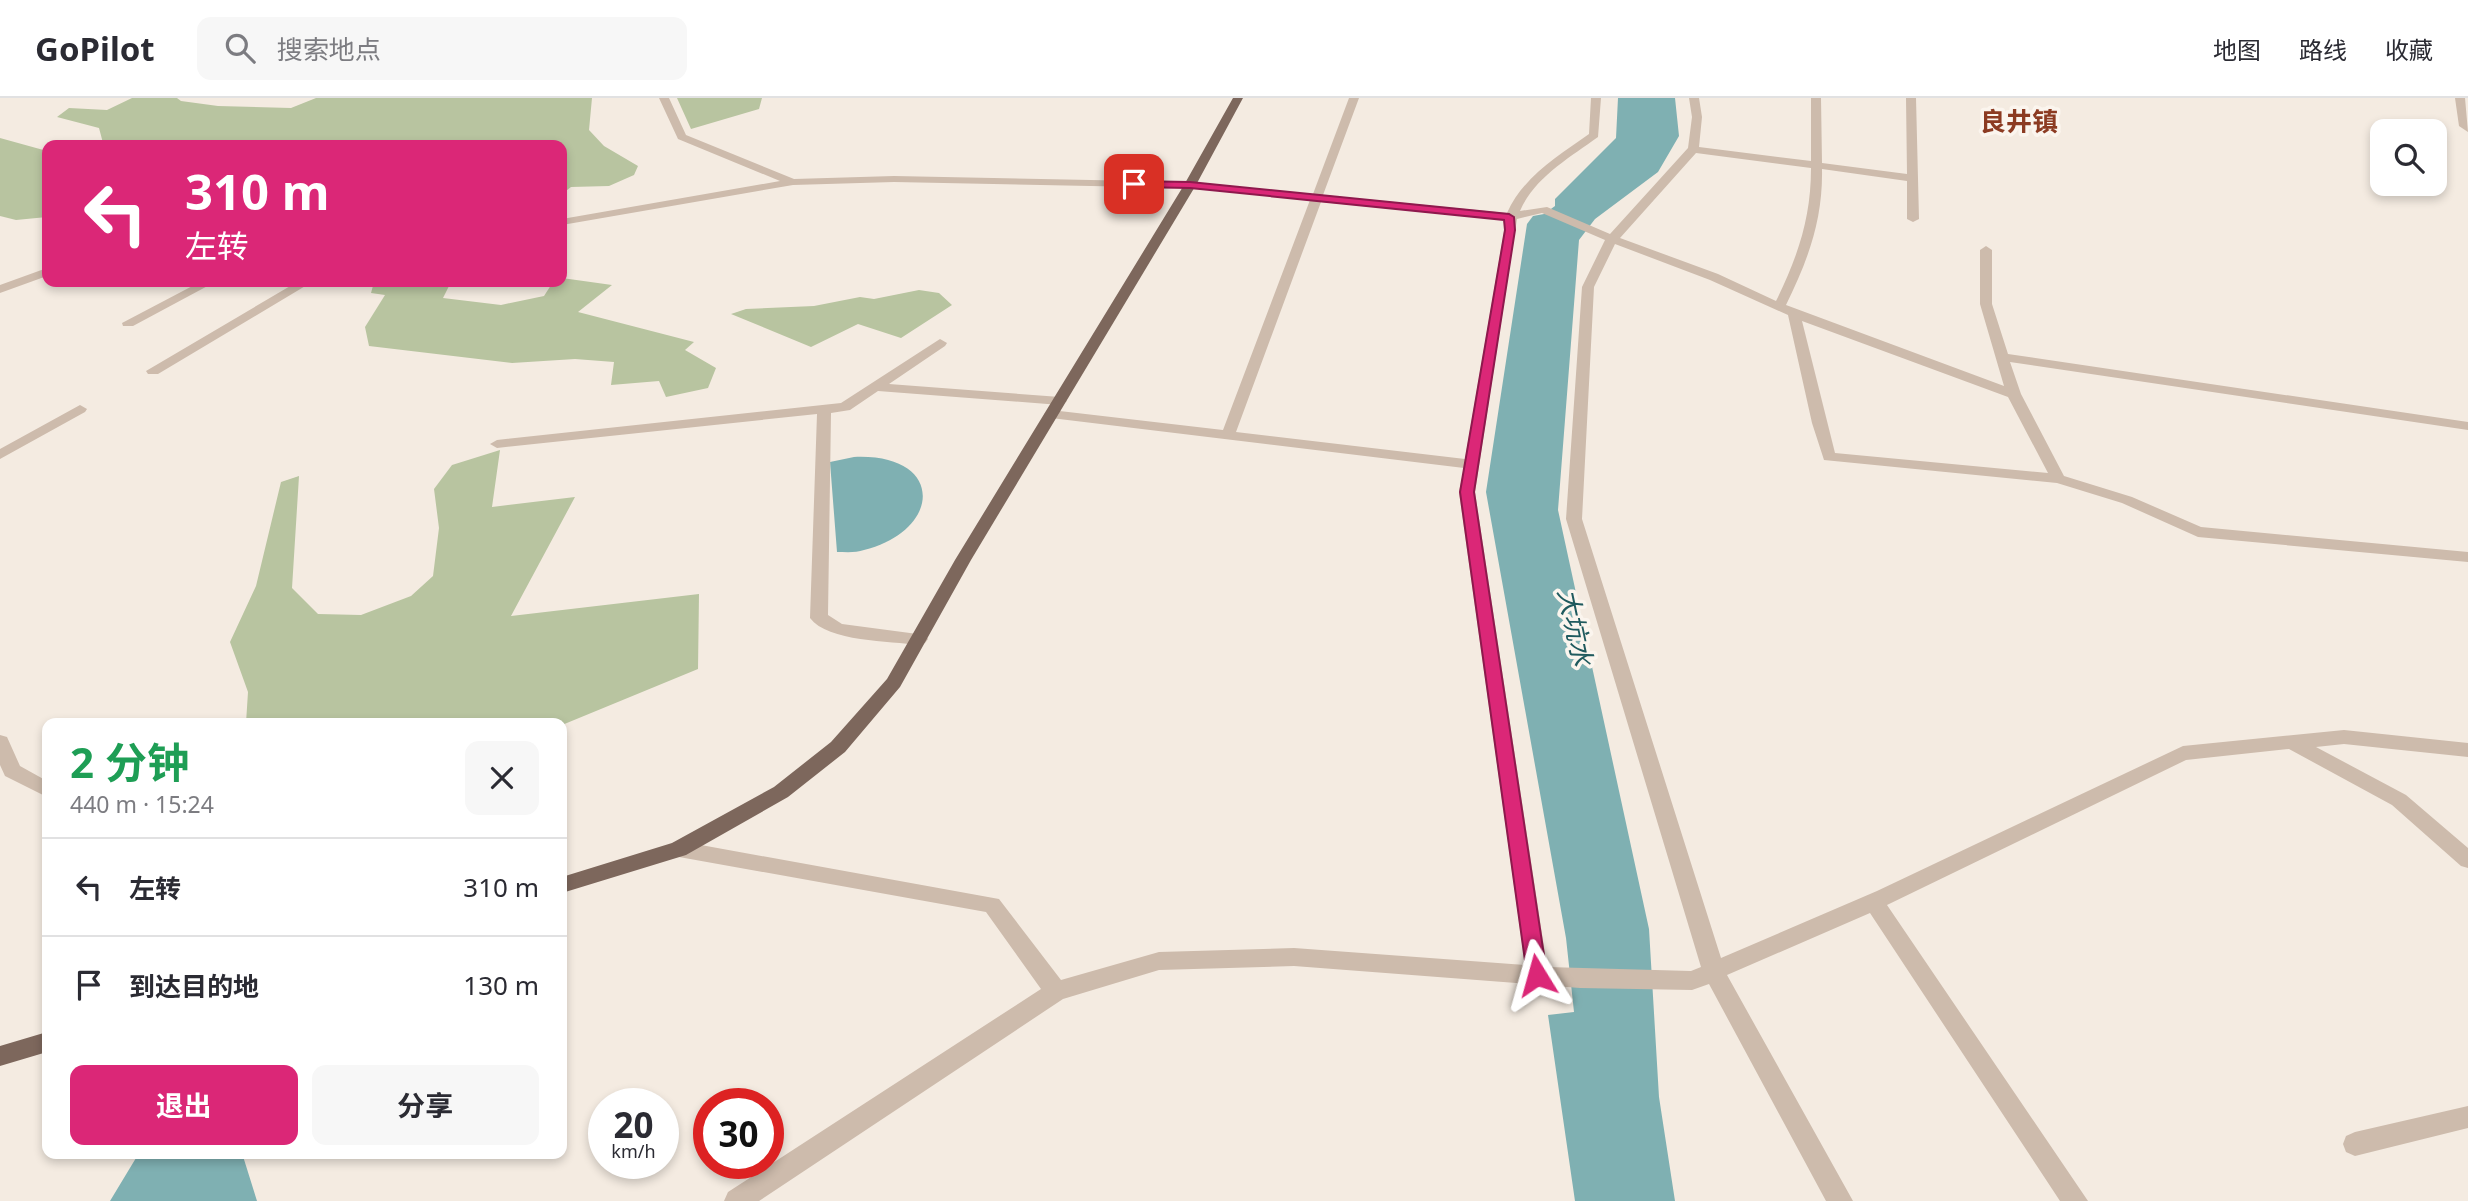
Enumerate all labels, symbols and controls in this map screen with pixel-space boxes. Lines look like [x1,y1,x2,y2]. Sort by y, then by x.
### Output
search box [197,17,687,80]
text: GoPilot [35,26,155,71]
icon: search [221,29,259,67]
text: 搜索地点 [277,31,381,67]
text: 地图 [2213,33,2261,66]
text: 路线 [2299,33,2347,66]
text: 收藏 [2385,33,2433,66]
district label: 良井镇 [1980,103,2058,139]
map controls [2370,119,2447,196]
button: search [2370,119,2447,196]
pin [1104,154,1164,214]
text: 310 m [185,158,330,224]
icon: arrive [1115,165,1153,203]
icon: left [70,168,161,259]
text: 左转 [185,224,249,267]
water label: 大坑水 [1550,585,1602,670]
text: 2 分钟 [70,733,189,790]
button: close [465,741,539,815]
text: 440 m · 15:24 [70,788,214,820]
icon: left [70,868,108,906]
text: 310 m [463,869,539,905]
text: 左转 [129,870,181,906]
position arrow [1500,938,1574,1012]
icon: arrive [70,966,108,1004]
text: 130 m [463,967,539,1003]
text: 到达目的地 [129,968,259,1004]
button: 退出 [70,1065,298,1145]
button: 分享 [312,1065,539,1145]
speed limit sign: 30 [693,1088,784,1179]
text: 20 [613,1101,654,1148]
text: km/h [611,1139,656,1163]

